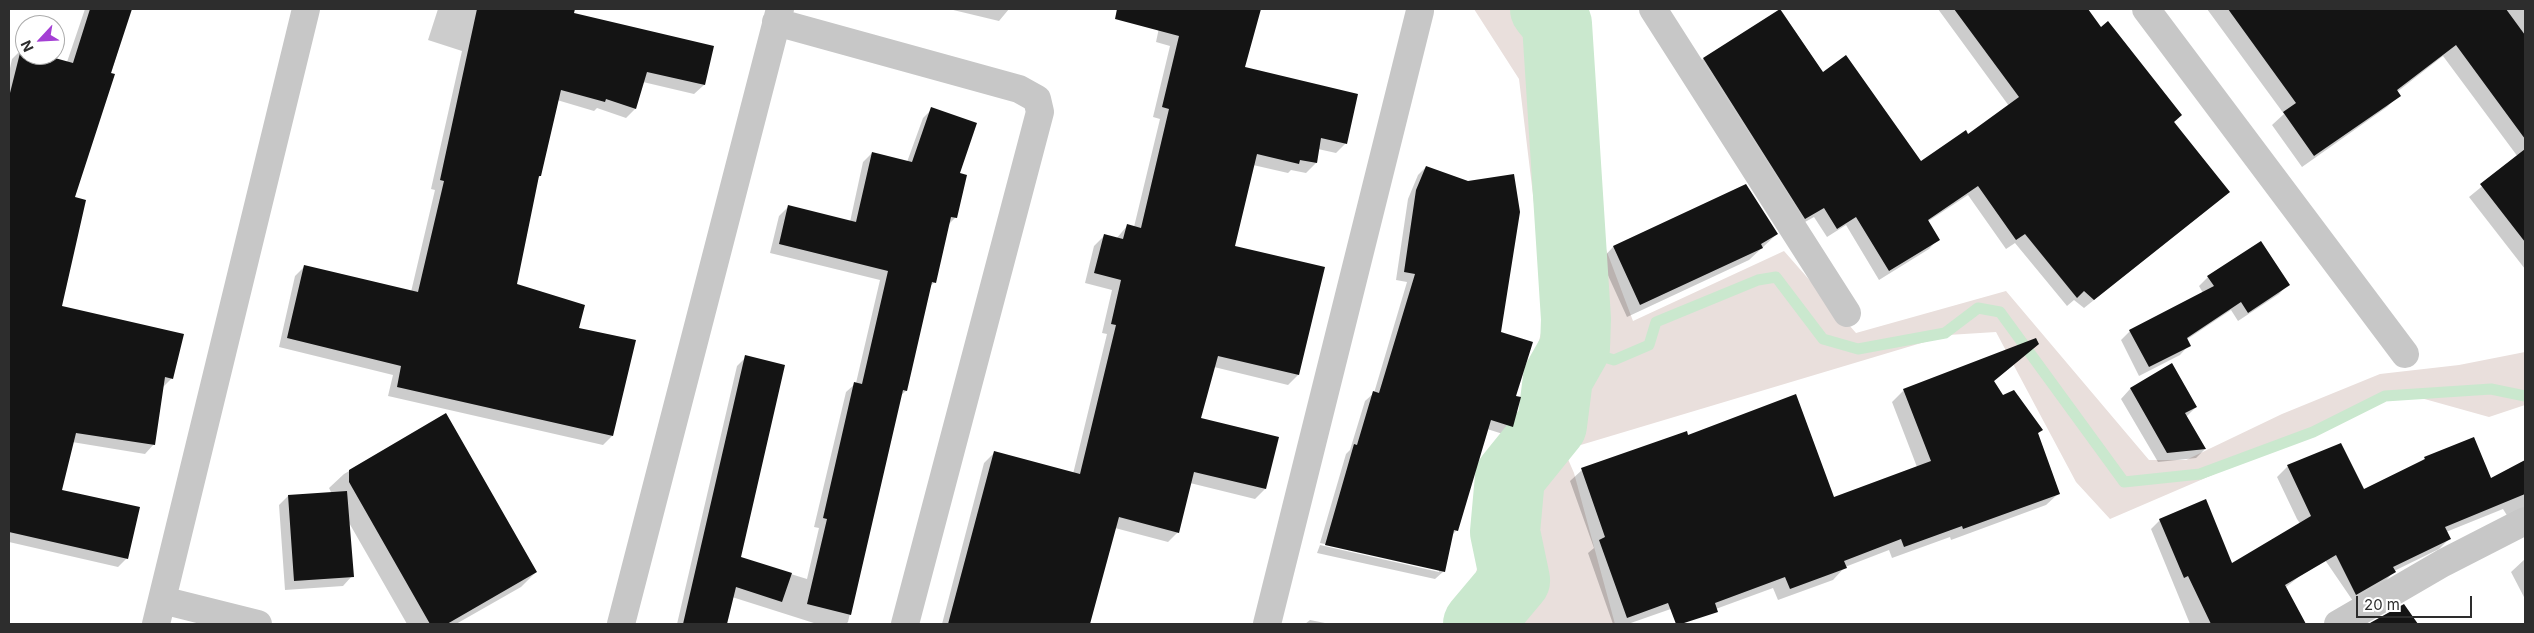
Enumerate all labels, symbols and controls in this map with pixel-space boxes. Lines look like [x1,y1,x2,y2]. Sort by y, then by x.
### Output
north arrow [15,15,65,65]
text: N [17,38,37,55]
scale bar [2359,586,2475,618]
text: 20 m [2364,595,2400,614]

